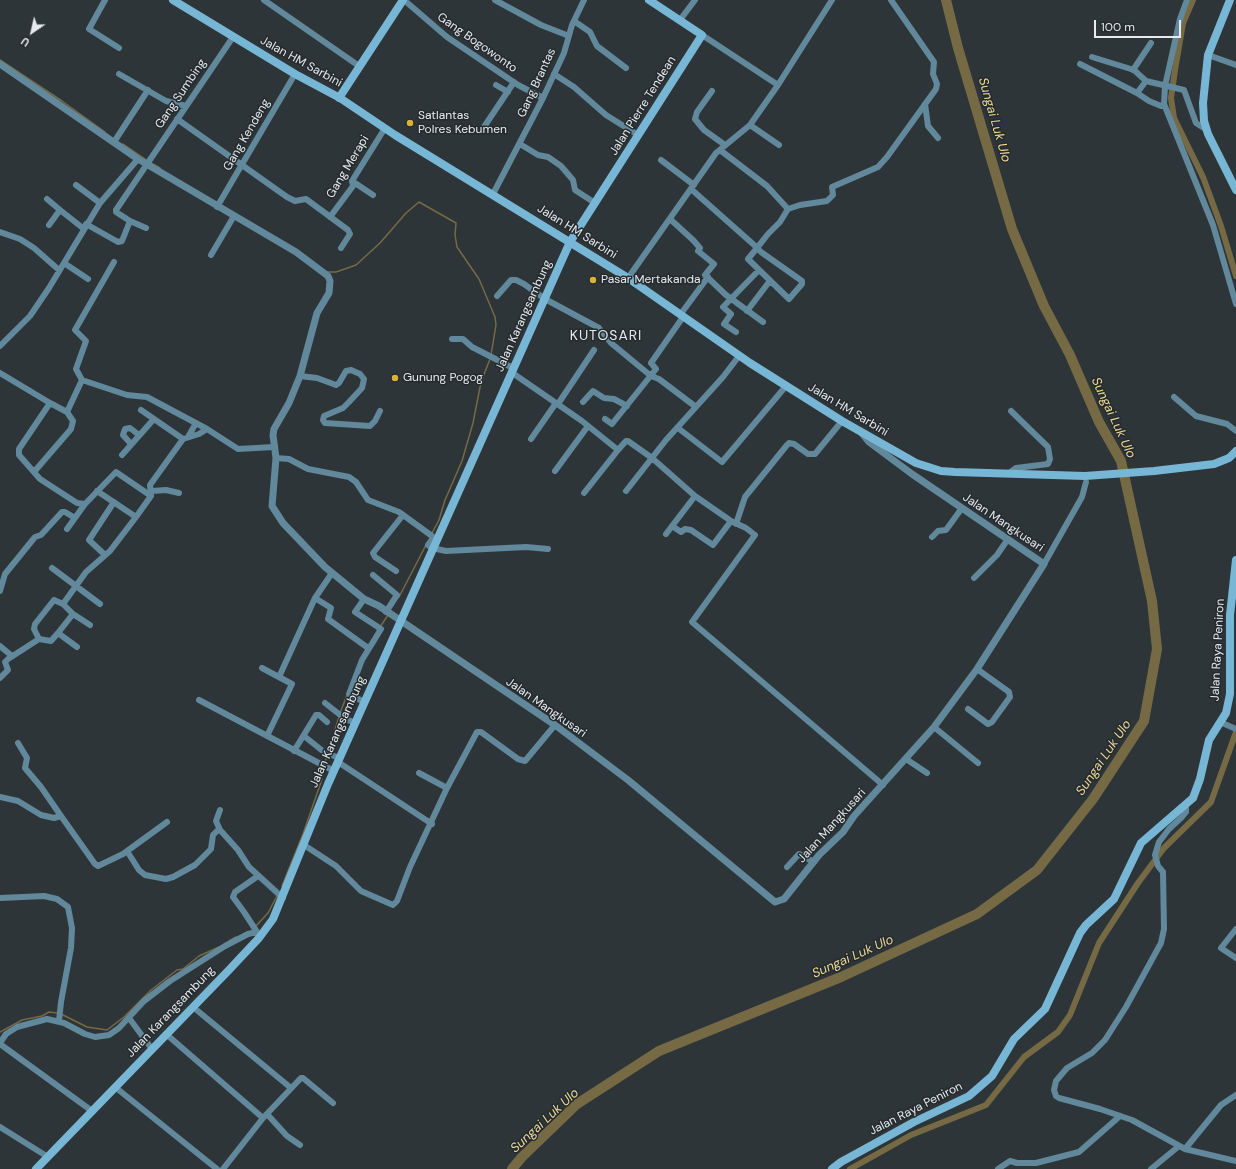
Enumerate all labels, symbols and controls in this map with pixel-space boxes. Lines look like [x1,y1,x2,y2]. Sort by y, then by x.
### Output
street label: Gang Bogowonto [434,10,520,76]
north arrow [12,12,52,52]
scale bar [1096,12,1183,38]
text: 100 m [1101,19,1135,35]
text: U [18,34,32,50]
street label: Jalan HM Sarbini [258,34,344,90]
street label: Gang Brantas [515,46,559,120]
street label: Jalan Pierre Tendean [607,54,679,158]
street label: Gang Sumbing [152,56,210,132]
water label: Sungai Luk Ulo [974,76,1014,164]
street label: Gang Kendeng [221,96,273,174]
place label: Satlantas Polres Kebumen [418,109,507,137]
marker: Satlantas Polres Kebumen [405,118,415,128]
street label: Gang Merapi [324,133,372,201]
street label: Jalan HM Sarbini [534,202,620,262]
street label: Jalan Karangsambung [493,258,555,374]
place label: Pasar Mertakanda [601,273,700,287]
marker: Pasar Mertakanda [588,275,598,285]
district label: KUTOSARI [570,328,642,344]
place label: Gunung Pogog [403,371,483,385]
marker: Gunung Pogog [390,373,400,383]
water label: Sungai Luk Ulo [1087,375,1139,461]
street label: Jalan HM Sarbini [805,380,891,440]
street label: Jalan Mangkusari [960,491,1046,555]
street label: Jalan Raya Peniron [1208,598,1228,702]
street label: Jalan Karangsambung [307,674,369,790]
street label: Jalan Mangkusari [503,675,589,741]
water label: Sungai Luk Ulo [1073,717,1135,799]
street label: Jalan Mangkusari [795,786,869,866]
water label: Sungai Luk Ulo [810,932,896,982]
street label: Jalan Karangsambung [124,964,218,1060]
street label: Jalan Raya Peniron [867,1079,965,1139]
water label: Sungai Luk Ulo [508,1085,582,1157]

